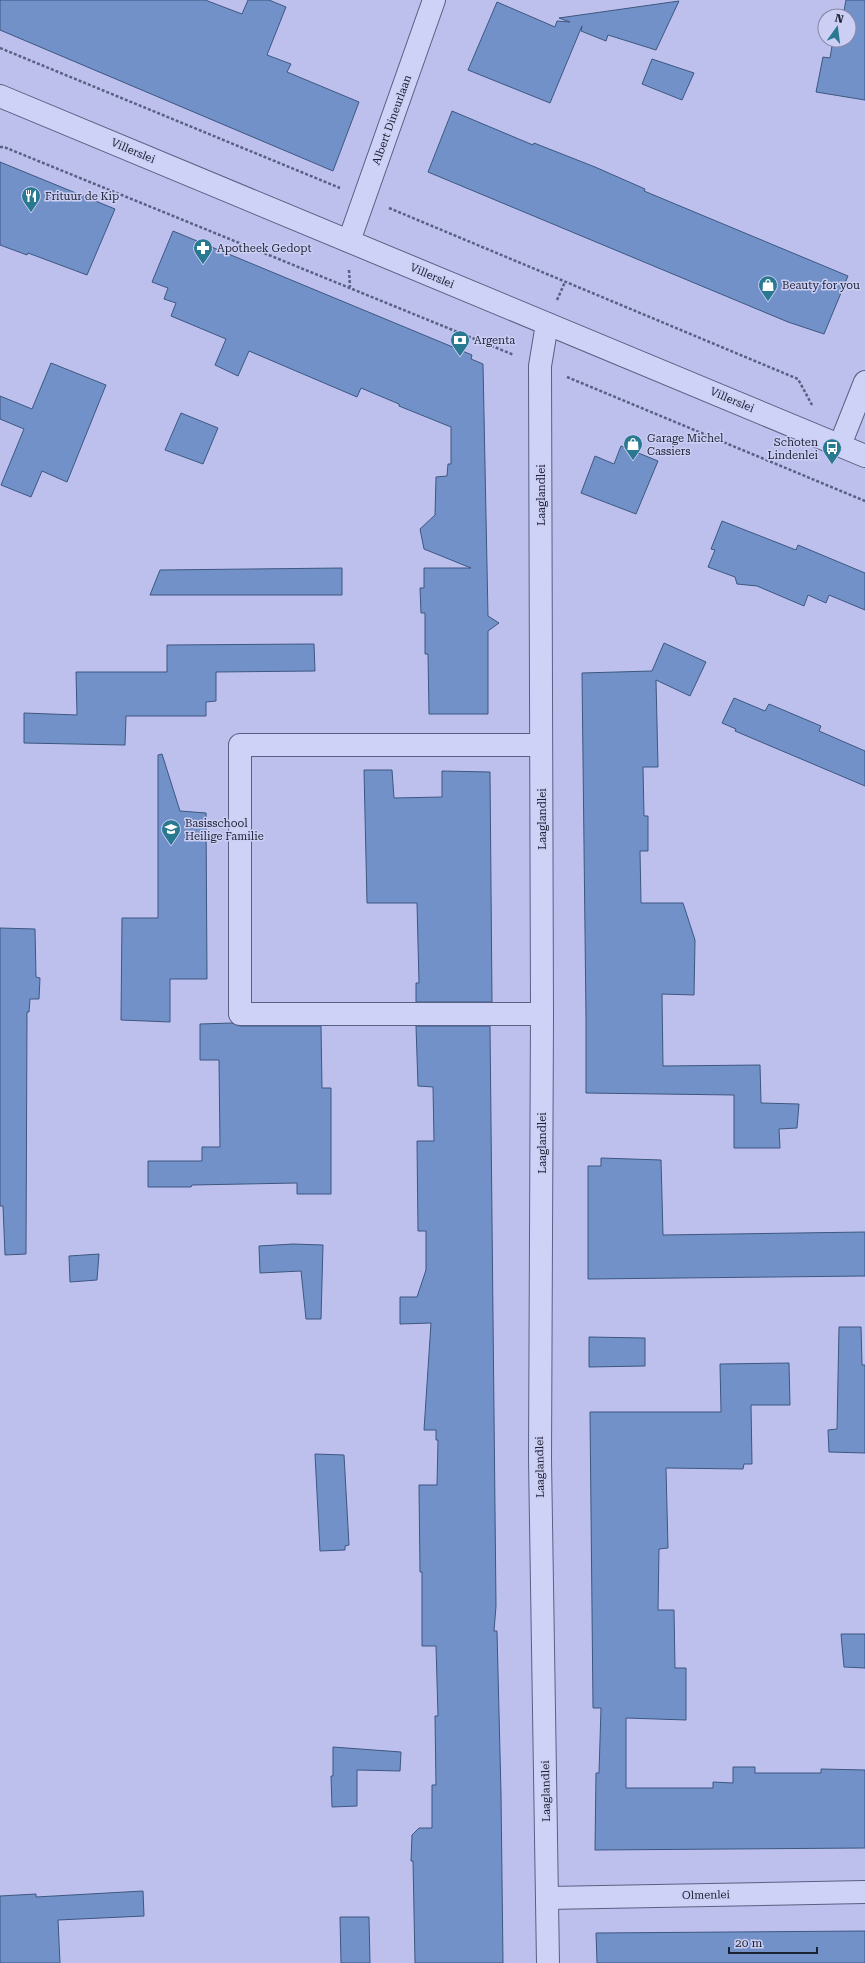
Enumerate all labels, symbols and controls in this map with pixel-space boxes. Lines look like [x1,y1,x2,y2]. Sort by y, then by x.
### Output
north arrow [817,8,857,48]
text: N [834,11,845,26]
street label: Albert Dineurlaan [370,73,414,167]
street label: Villerslei [109,136,157,166]
restaurant icon: Frituur de Kip [20,185,42,213]
place label: Frituur de Kip [45,190,119,203]
pharmacy icon: Apotheek Gedopt [192,237,214,265]
place label: Apotheek Gedopt [217,242,312,255]
street label: Villerslei [408,261,456,291]
shop icon: Beauty for you [757,274,779,302]
place label: Beauty for you [782,279,860,292]
bank icon: Argenta [449,329,471,357]
place label: Argenta [474,334,515,347]
street label: Villerslei [708,385,756,415]
place label: Garage Michel Cassiers [647,432,724,458]
shop icon: Garage Michel Cassiers [622,433,644,461]
place label: Schoten Lindenlei [768,436,818,462]
bus stop icon: Schoten Lindenlei [821,437,843,465]
street label: Laaglandlei [535,464,548,526]
street label: Laaglandlei [536,788,549,850]
place label: Basisschool Heilige Familie [185,817,264,843]
school or university icon: Basisschool Heilige Familie [160,818,182,846]
street label: Laaglandlei [536,1112,549,1174]
street label: Laaglandlei [533,1436,547,1498]
street label: Laaglandlei [539,1760,553,1822]
street label: Olmenlei [682,1888,731,1902]
scale bar [729,1929,817,1955]
text: 20 m [735,1936,762,1950]

